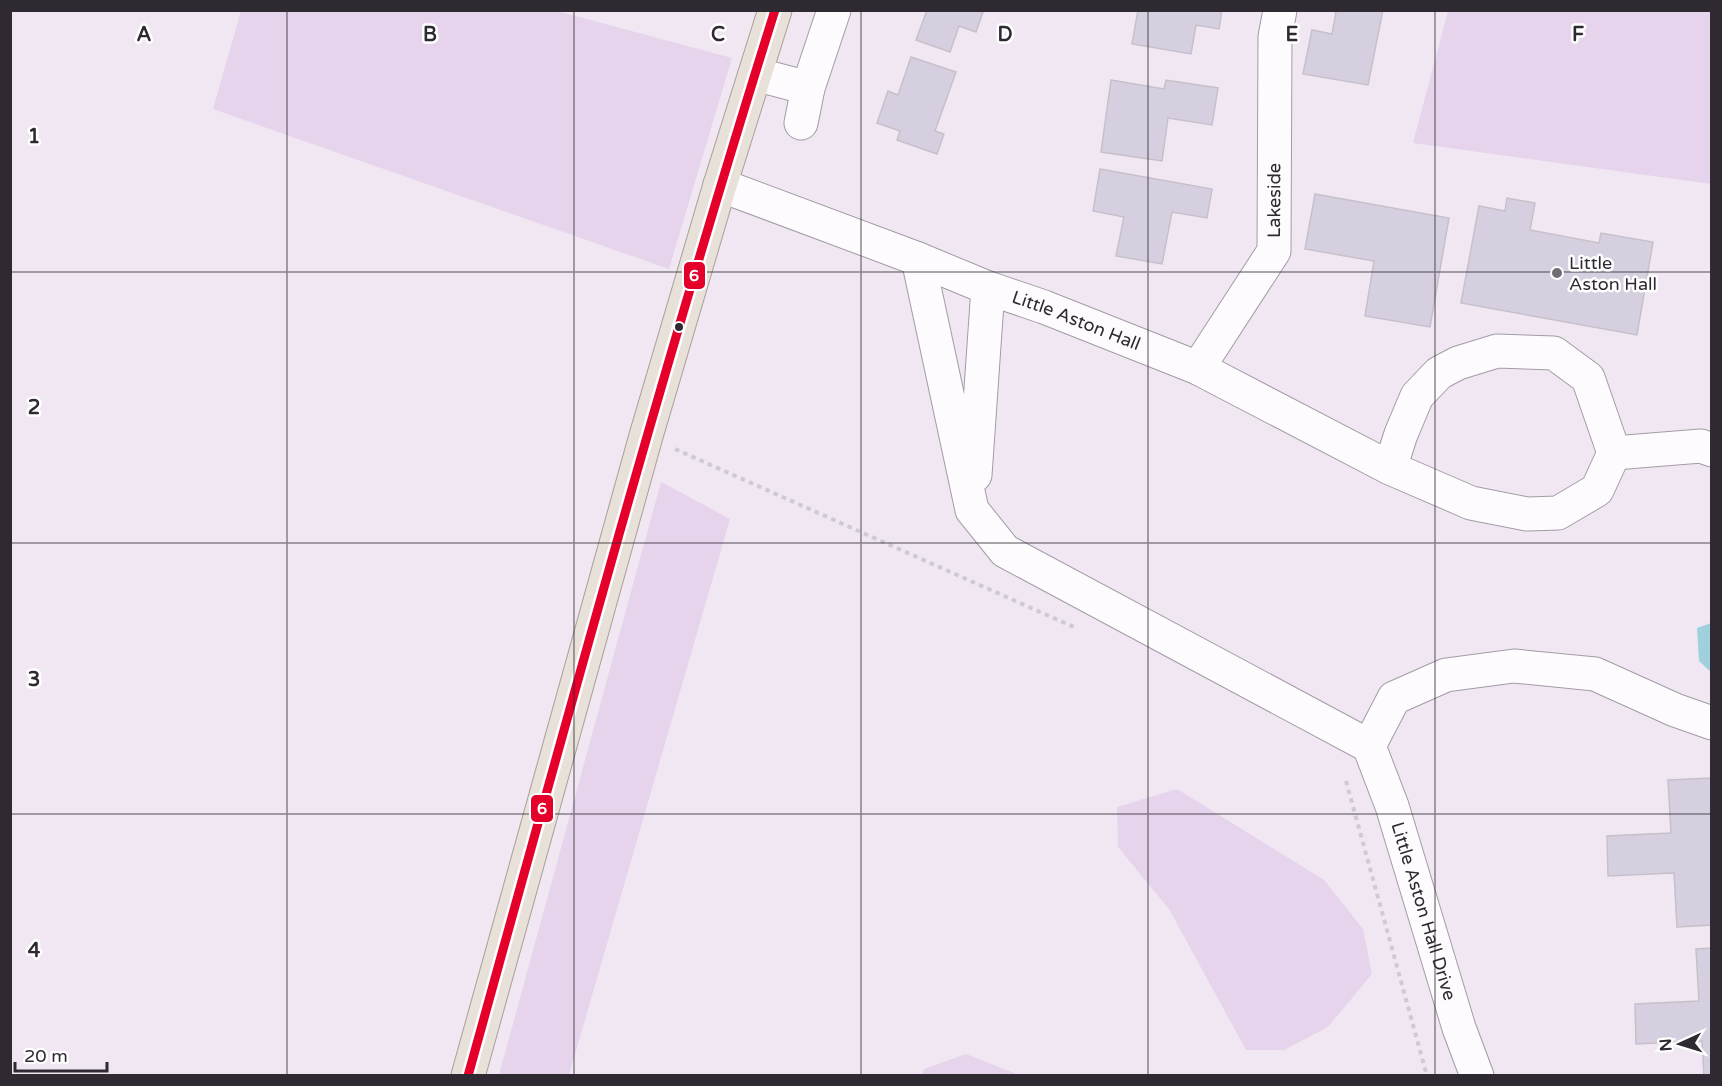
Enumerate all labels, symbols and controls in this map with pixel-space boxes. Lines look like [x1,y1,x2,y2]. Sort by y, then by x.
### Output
text: A [137,23,152,47]
text: B [423,23,437,47]
text: C [711,23,725,47]
text: D [997,23,1013,47]
text: E [1286,23,1299,47]
text: F [1572,23,1584,47]
text: 1 [28,125,40,149]
street label: Lakeside [1263,163,1285,238]
place label: Little Aston Hall [1569,252,1657,295]
line badge: 6 [683,261,706,290]
text: 6 [689,266,699,286]
marker: Little Aston Hall [1550,266,1564,280]
street label: Little Aston Hall [1009,286,1144,355]
unlabelled marker [673,321,685,333]
text: 2 [28,396,40,420]
text: 3 [28,668,40,692]
line badge: 6 [530,794,554,823]
text: 6 [537,799,547,819]
street label: Little Aston Hall Drive [1386,819,1461,1003]
text: 4 [28,939,41,963]
north arrow [1650,1014,1710,1074]
scale bar [15,1035,106,1073]
text: N [1656,1038,1676,1052]
text: 20 m [24,1045,68,1067]

